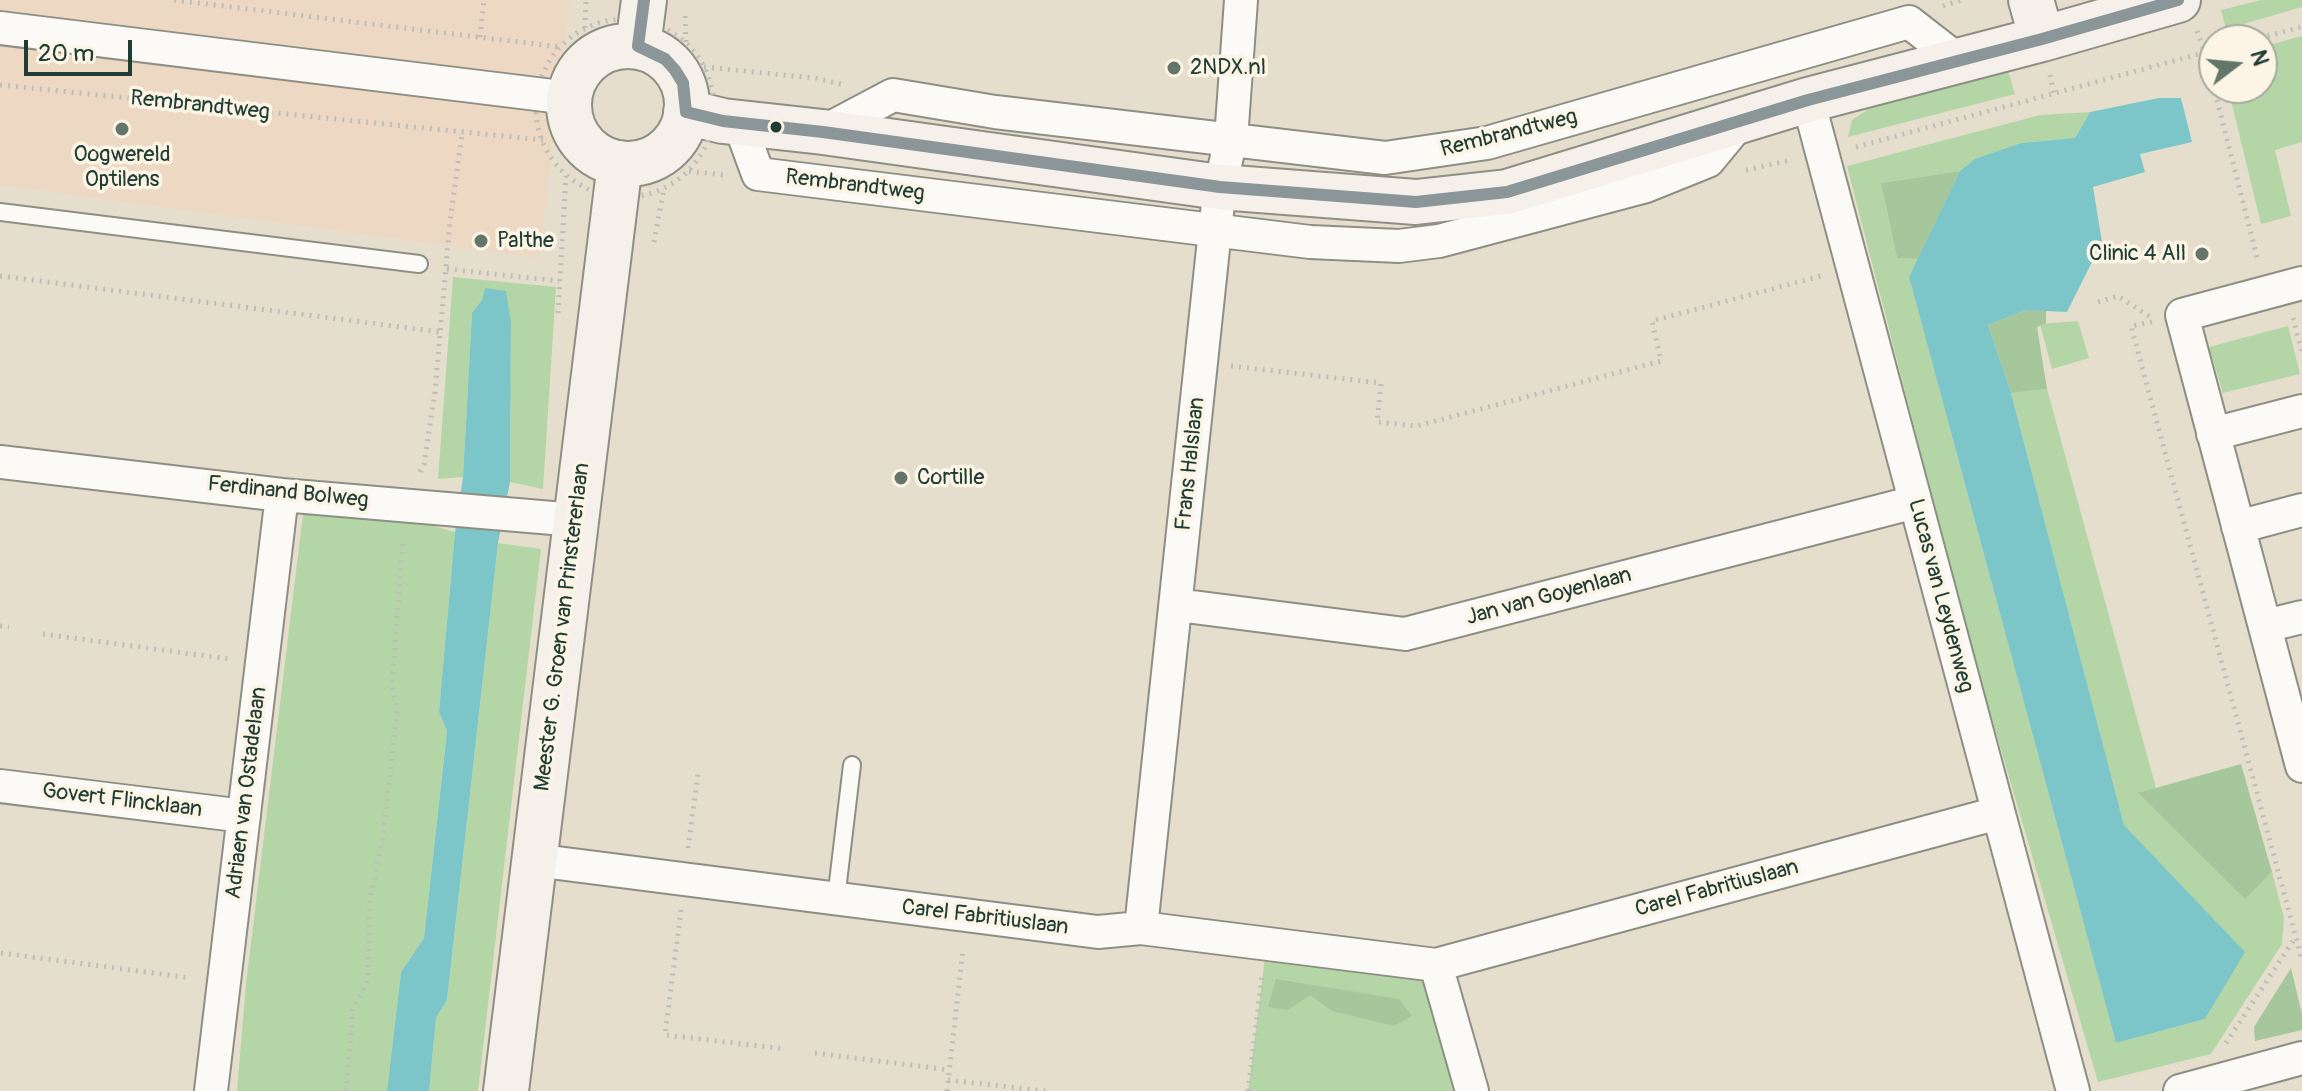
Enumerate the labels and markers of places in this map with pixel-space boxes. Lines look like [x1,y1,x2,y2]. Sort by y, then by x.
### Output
place label: 2NDX.nl [1190,55,1266,81]
marker: 2NDX.nl [1165,59,1183,77]
unlabelled marker [768,119,784,135]
marker: Oogwereld Optilens [113,120,131,138]
place label: Oogwereld Optilens [74,142,170,194]
place label: Palthe [497,228,554,254]
marker: Palthe [472,232,490,250]
place label: Clinic 4 All [2089,241,2186,267]
marker: Clinic 4 All [2193,245,2211,263]
place label: Cortille [917,465,984,491]
marker: Cortille [892,469,910,487]

